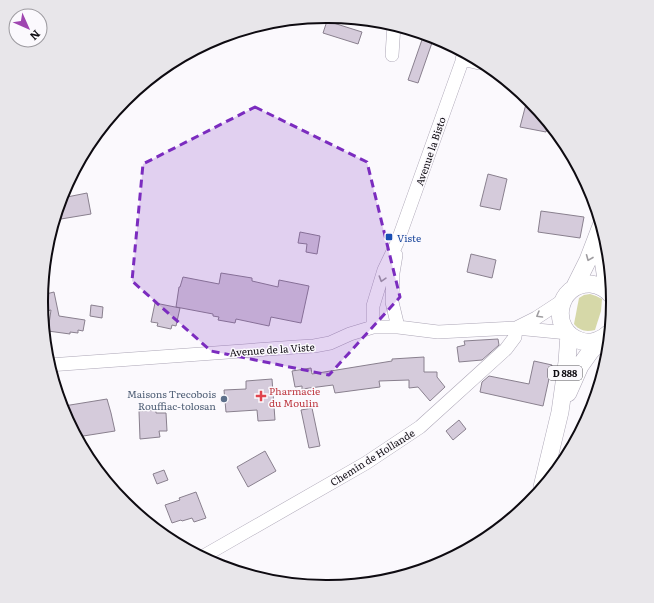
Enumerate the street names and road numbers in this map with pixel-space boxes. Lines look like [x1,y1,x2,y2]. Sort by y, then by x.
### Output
street label: Avenue la Bisto [411,114,449,188]
street label: Avenue de la Viste [229,339,315,359]
road number: D 888 [548,366,582,380]
street label: Chemin de Hollande [327,425,417,489]

